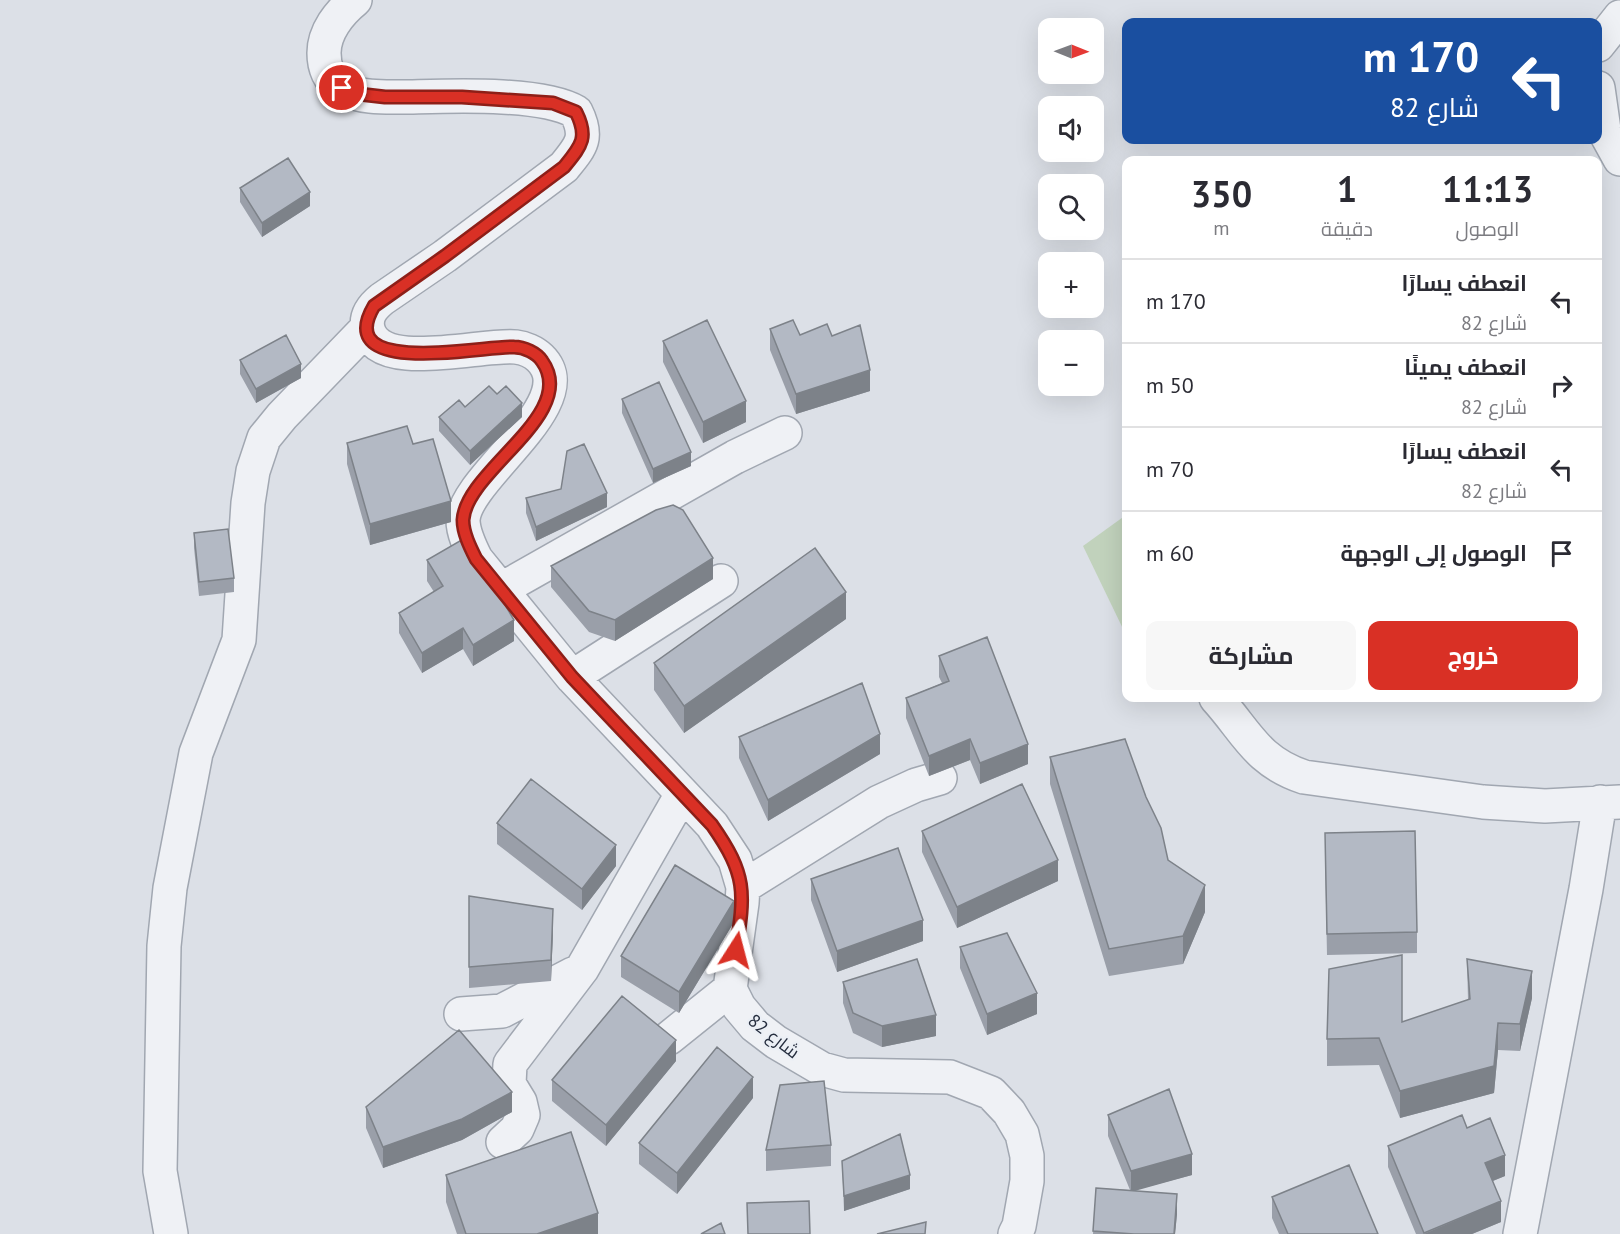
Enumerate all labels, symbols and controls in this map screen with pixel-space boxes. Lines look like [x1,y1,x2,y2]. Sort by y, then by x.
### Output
north arrow [1038,18,1104,84]
map controls [1038,18,1104,396]
text: 170 m [1363,29,1479,84]
icon: left [1500,42,1578,120]
pin [316,62,367,113]
icon: arrive [325,71,358,104]
text: شارع 82 [1390,90,1479,124]
button: sound [1038,96,1104,162]
text: 1 [1337,165,1357,212]
text: 11:13 [1442,165,1533,212]
text: 350 [1191,170,1252,217]
button: search [1038,174,1104,240]
text: m [1213,215,1230,241]
text: دقيقة [1321,216,1373,242]
text: الوصول [1456,216,1519,242]
button: + [1038,252,1104,318]
text: انعطف يسارًا [1401,269,1527,297]
icon: left [1545,285,1578,318]
text: 170 m [1146,287,1206,315]
text: شارع 82 [1461,310,1527,336]
button: − [1038,330,1104,396]
text: انعطف يمينًا [1404,353,1527,381]
icon: right [1545,369,1578,402]
text: 50 m [1146,371,1194,399]
text: شارع 82 [1461,394,1527,420]
text: انعطف يسارًا [1401,437,1527,465]
icon: left [1545,453,1578,486]
text: 70 m [1146,455,1194,483]
text: شارع 82 [1461,478,1527,504]
icon: arrive [1545,537,1578,570]
text: 60 m [1146,539,1194,567]
text: الوصول إلى الوجهة [1341,539,1527,567]
button: مشاركة [1146,621,1356,690]
button: خروج [1368,621,1578,690]
position arrow [704,918,768,982]
street label: شارع 82 [743,1009,804,1064]

